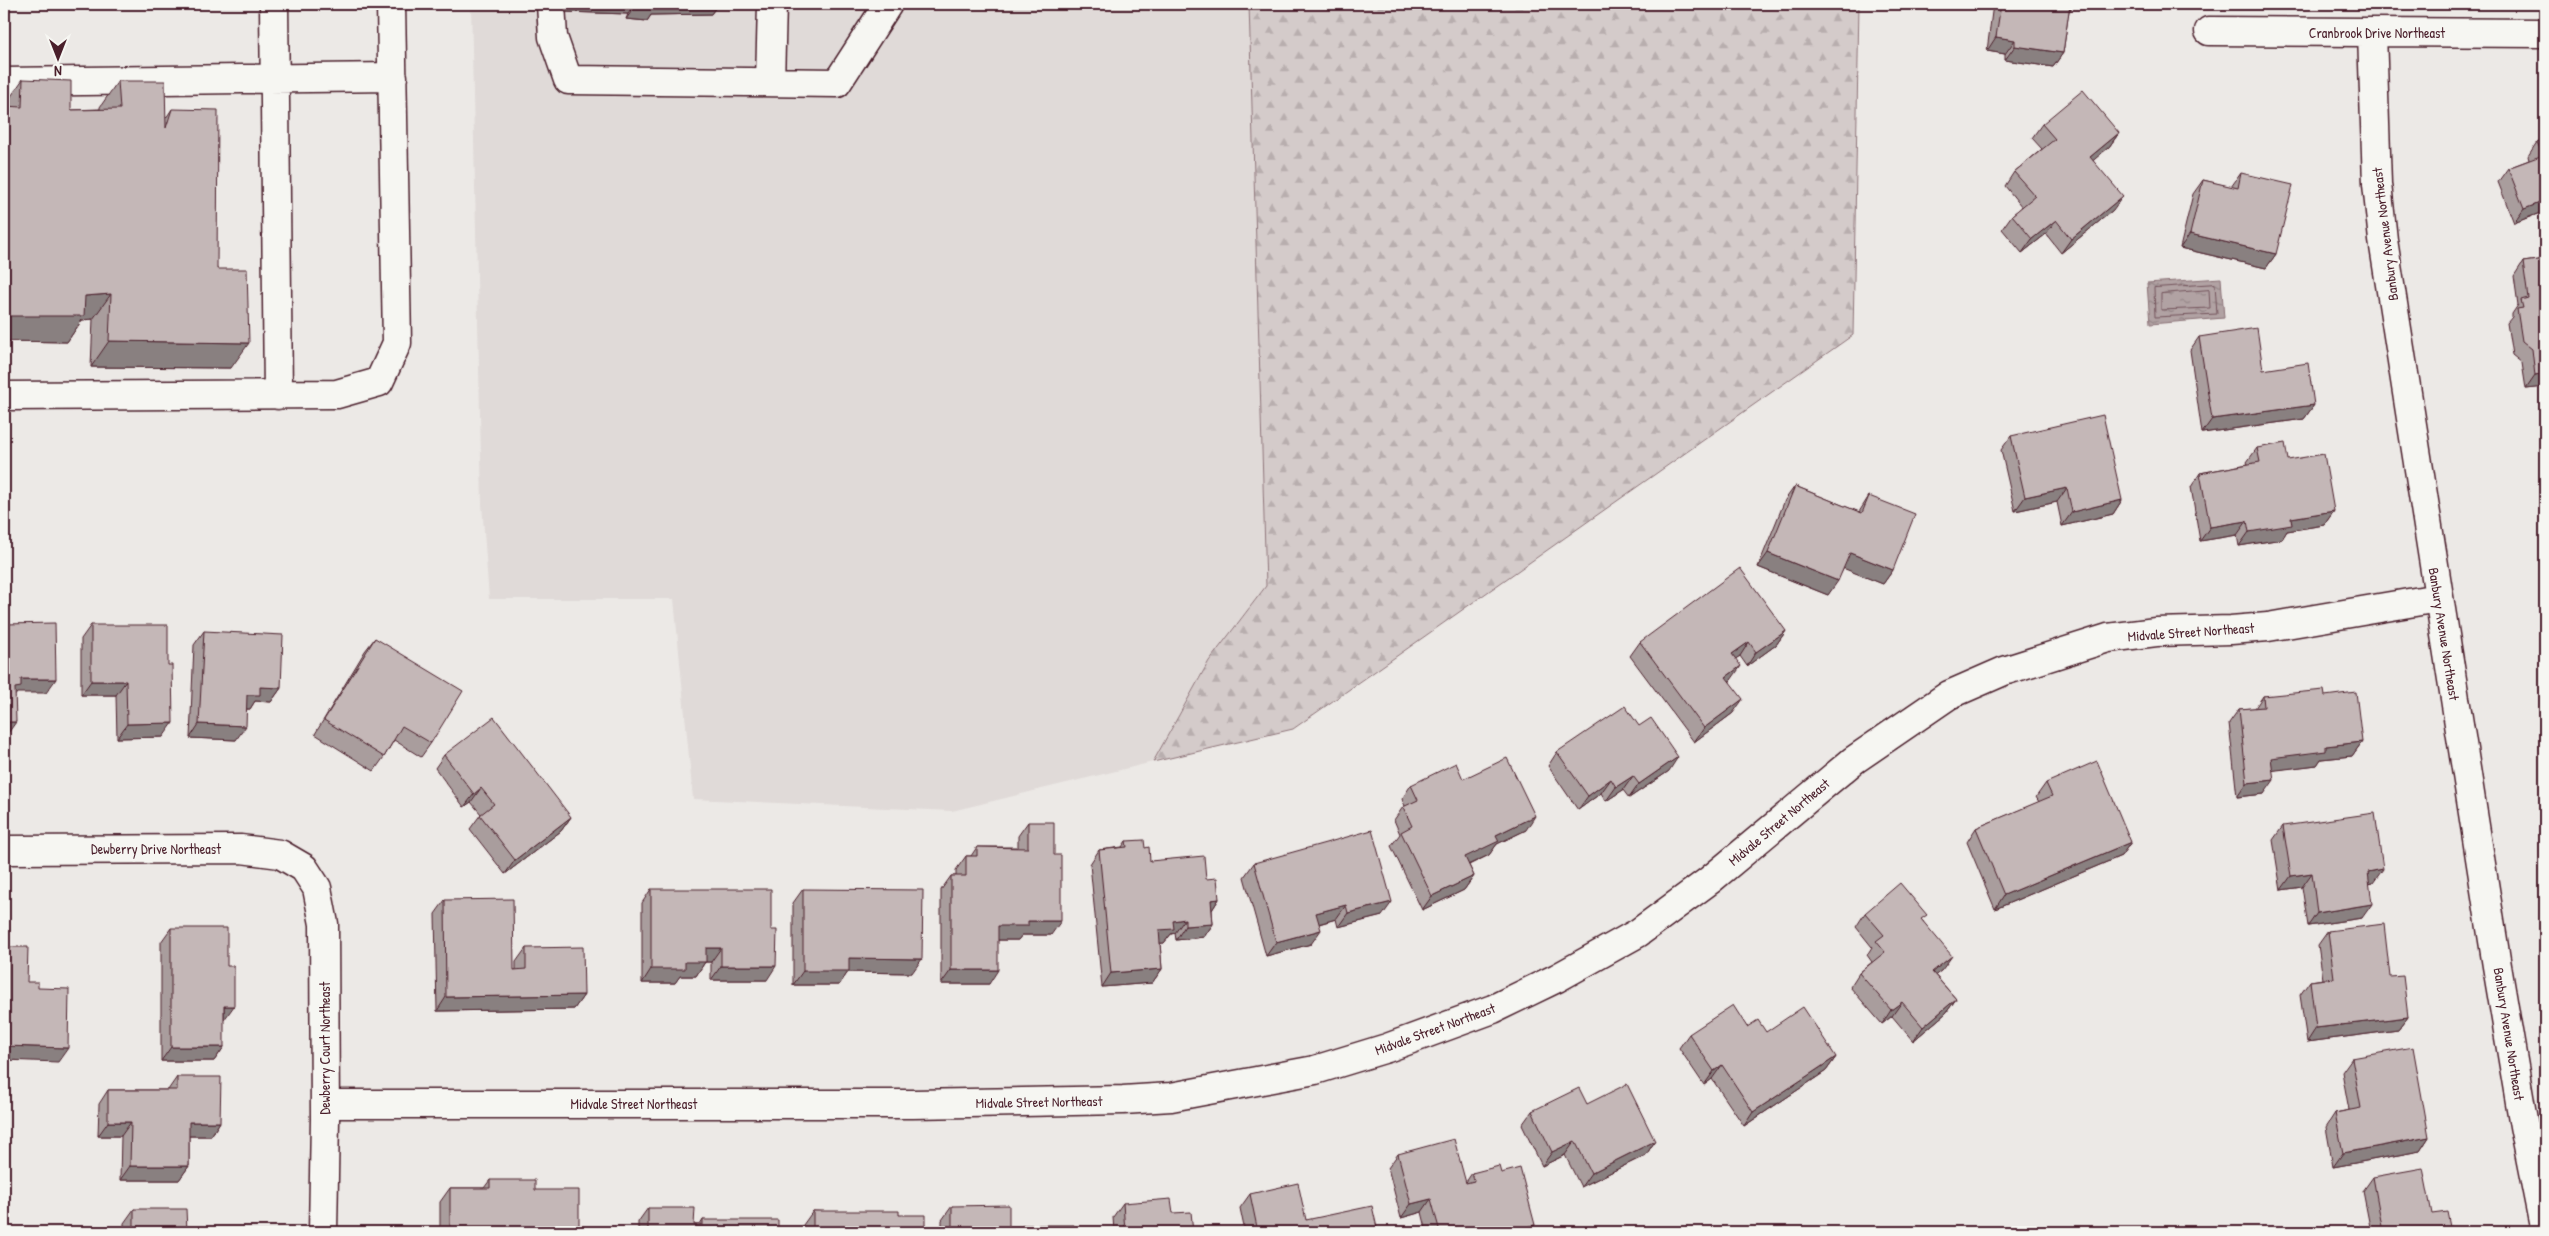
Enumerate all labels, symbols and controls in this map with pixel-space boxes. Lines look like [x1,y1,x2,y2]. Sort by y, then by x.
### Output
street label: Cranbrook Drive Northeast [2309,23,2445,42]
north arrow [32,32,82,82]
text: N [54,62,62,81]
street label: Banbury Avenue Northeast [2367,166,2403,302]
street label: Banbury Avenue Northeast [2424,566,2464,702]
street label: Midvale Street Northeast [2127,618,2255,645]
street label: Midvale Street Northeast [1724,773,1833,870]
street label: Dewberry Drive Northeast [91,839,221,859]
street label: Banbury Avenue Northeast [2489,966,2529,1102]
street label: Dewberry Court Northeast [315,981,335,1114]
street label: Midvale Street Northeast [1372,998,1498,1059]
street label: Midvale Street Northeast [975,1091,1103,1112]
street label: Midvale Street Northeast [571,1094,698,1113]

